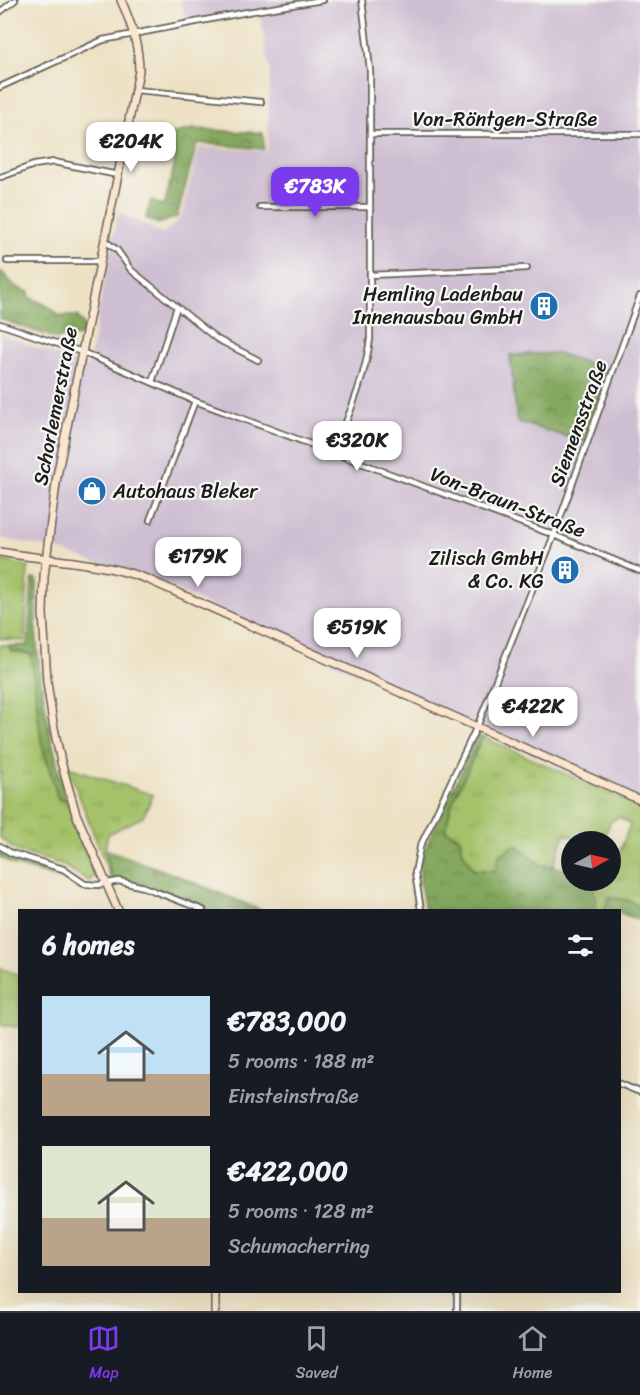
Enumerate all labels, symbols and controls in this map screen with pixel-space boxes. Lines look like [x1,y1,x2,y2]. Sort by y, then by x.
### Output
street label: Von-Röntgen-Straße [413,102,597,137]
pin: €204K [89,122,173,173]
text: €204K [100,124,162,159]
pin: €783K [273,167,357,218]
text: €783K [285,169,345,204]
place label: Hemling Ladenbau Innenausbau GmbH [352,277,523,335]
building icon: Hemling Ladenbau Innenausbau GmbH [528,290,560,322]
street label: Schorlemerstraße [23,324,88,488]
street label: Siemensstraße [539,355,618,491]
pin: €320K [315,421,399,472]
text: €320K [327,423,387,458]
street label: Von-Braun-Straße [425,457,591,548]
place label: Autohaus Bleker [112,474,258,509]
shop icon: Autohaus Bleker [76,475,108,507]
pin: €179K [156,537,240,588]
text: €179K [169,539,227,574]
place label: Zilisch GmbH & Co. KG [429,541,544,599]
building icon: Zilisch GmbH & Co. KG [549,554,581,586]
pin: €519K [315,608,399,659]
text: €519K [328,610,386,645]
pin: €422K [491,687,575,738]
text: €422K [502,689,564,724]
north arrow [561,831,621,891]
map controls [561,831,621,891]
text: 6 homes [42,922,134,968]
icon: filters [564,929,597,962]
text: €783,000 [228,998,346,1044]
icon: home [90,1020,162,1092]
text: 5 rooms · 188 m² [228,1044,374,1079]
text: Einsteinstraße [228,1079,359,1114]
text: €422,000 [228,1148,348,1194]
icon: home [90,1170,162,1242]
text: 5 rooms · 128 m² [228,1194,374,1229]
text: Schumacherring [228,1229,370,1264]
tab: Map [87,1322,120,1387]
tab: Saved [295,1322,338,1387]
tab: Home [513,1322,553,1387]

